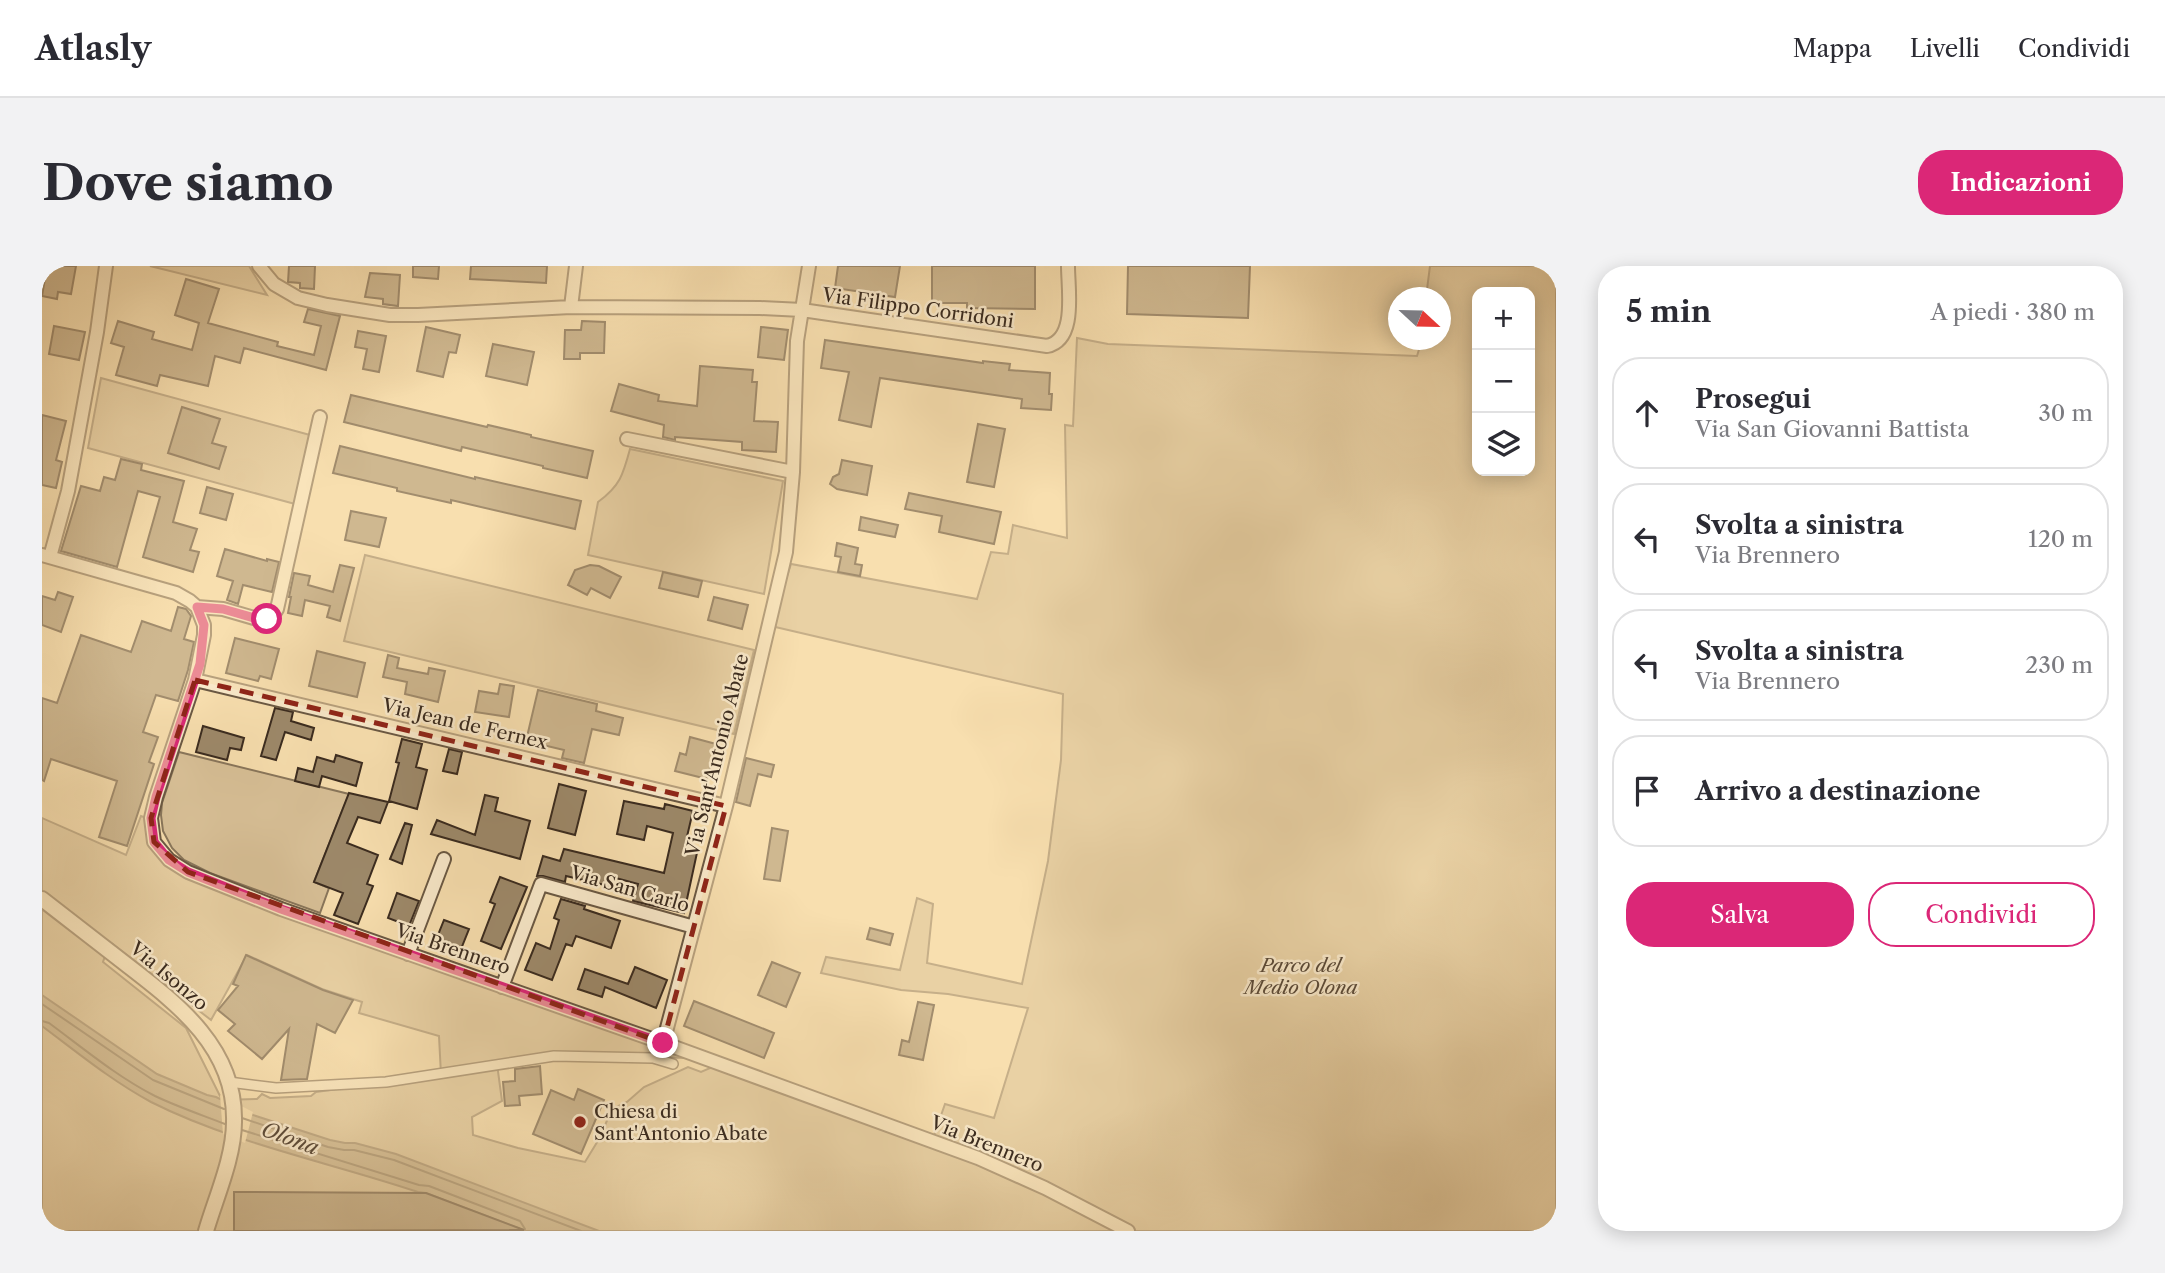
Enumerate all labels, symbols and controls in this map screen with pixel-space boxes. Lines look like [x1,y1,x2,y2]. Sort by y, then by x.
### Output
text: Atlasly [35,28,151,69]
text: Mappa [1793,34,1872,63]
text: Livelli [1910,34,1980,63]
text: Condividi [2018,34,2130,63]
button: Indicazioni [1918,150,2123,215]
text: Dove siamo [42,152,334,213]
street label: Via Filippo Corridoni [820,283,1015,333]
north arrow [1388,287,1451,350]
map controls [1472,287,1535,476]
button: + [1472,287,1535,350]
text: 5 min [1626,293,1711,330]
text: A piedi · 380 m [1930,298,2095,326]
button: − [1472,350,1535,413]
text: Prosegui [1695,383,1811,415]
icon: ahead [1628,394,1666,432]
text: 30 m [2038,399,2093,427]
button: layers [1472,413,1535,476]
text: Via San Giovanni Battista [1695,415,1969,443]
text: Svolta a sinistra [1695,509,1904,541]
icon: left [1628,520,1666,558]
text: 120 m [2028,525,2093,553]
text: Via Brennero [1695,541,1840,569]
route start [251,603,282,634]
text: Svolta a sinistra [1695,635,1904,667]
icon: left [1628,646,1666,684]
street label: Via Sant'Antonio Abate [680,651,753,860]
text: 230 m [2025,651,2093,679]
text: Via Brennero [1695,667,1840,695]
street label: Via Jean de Fernex [379,694,551,754]
icon: arrive [1628,772,1666,810]
text: Arrivo a destinazione [1695,775,1981,807]
street label: Via San Carlo [567,861,692,917]
button: Salva [1626,882,1854,947]
button: Condividi [1868,882,2095,947]
street label: Via Brennero [392,918,513,979]
street label: Via Isonzo [125,936,213,1015]
park label: Parco del Medio Olona [1242,954,1358,999]
route end [647,1027,678,1058]
place label: Chiesa di Sant'Antonio Abate [594,1100,768,1145]
street label: Via Brennero [926,1111,1047,1177]
marker: Chiesa di Sant'Antonio Abate [572,1114,588,1130]
water label: Olona [258,1116,323,1160]

